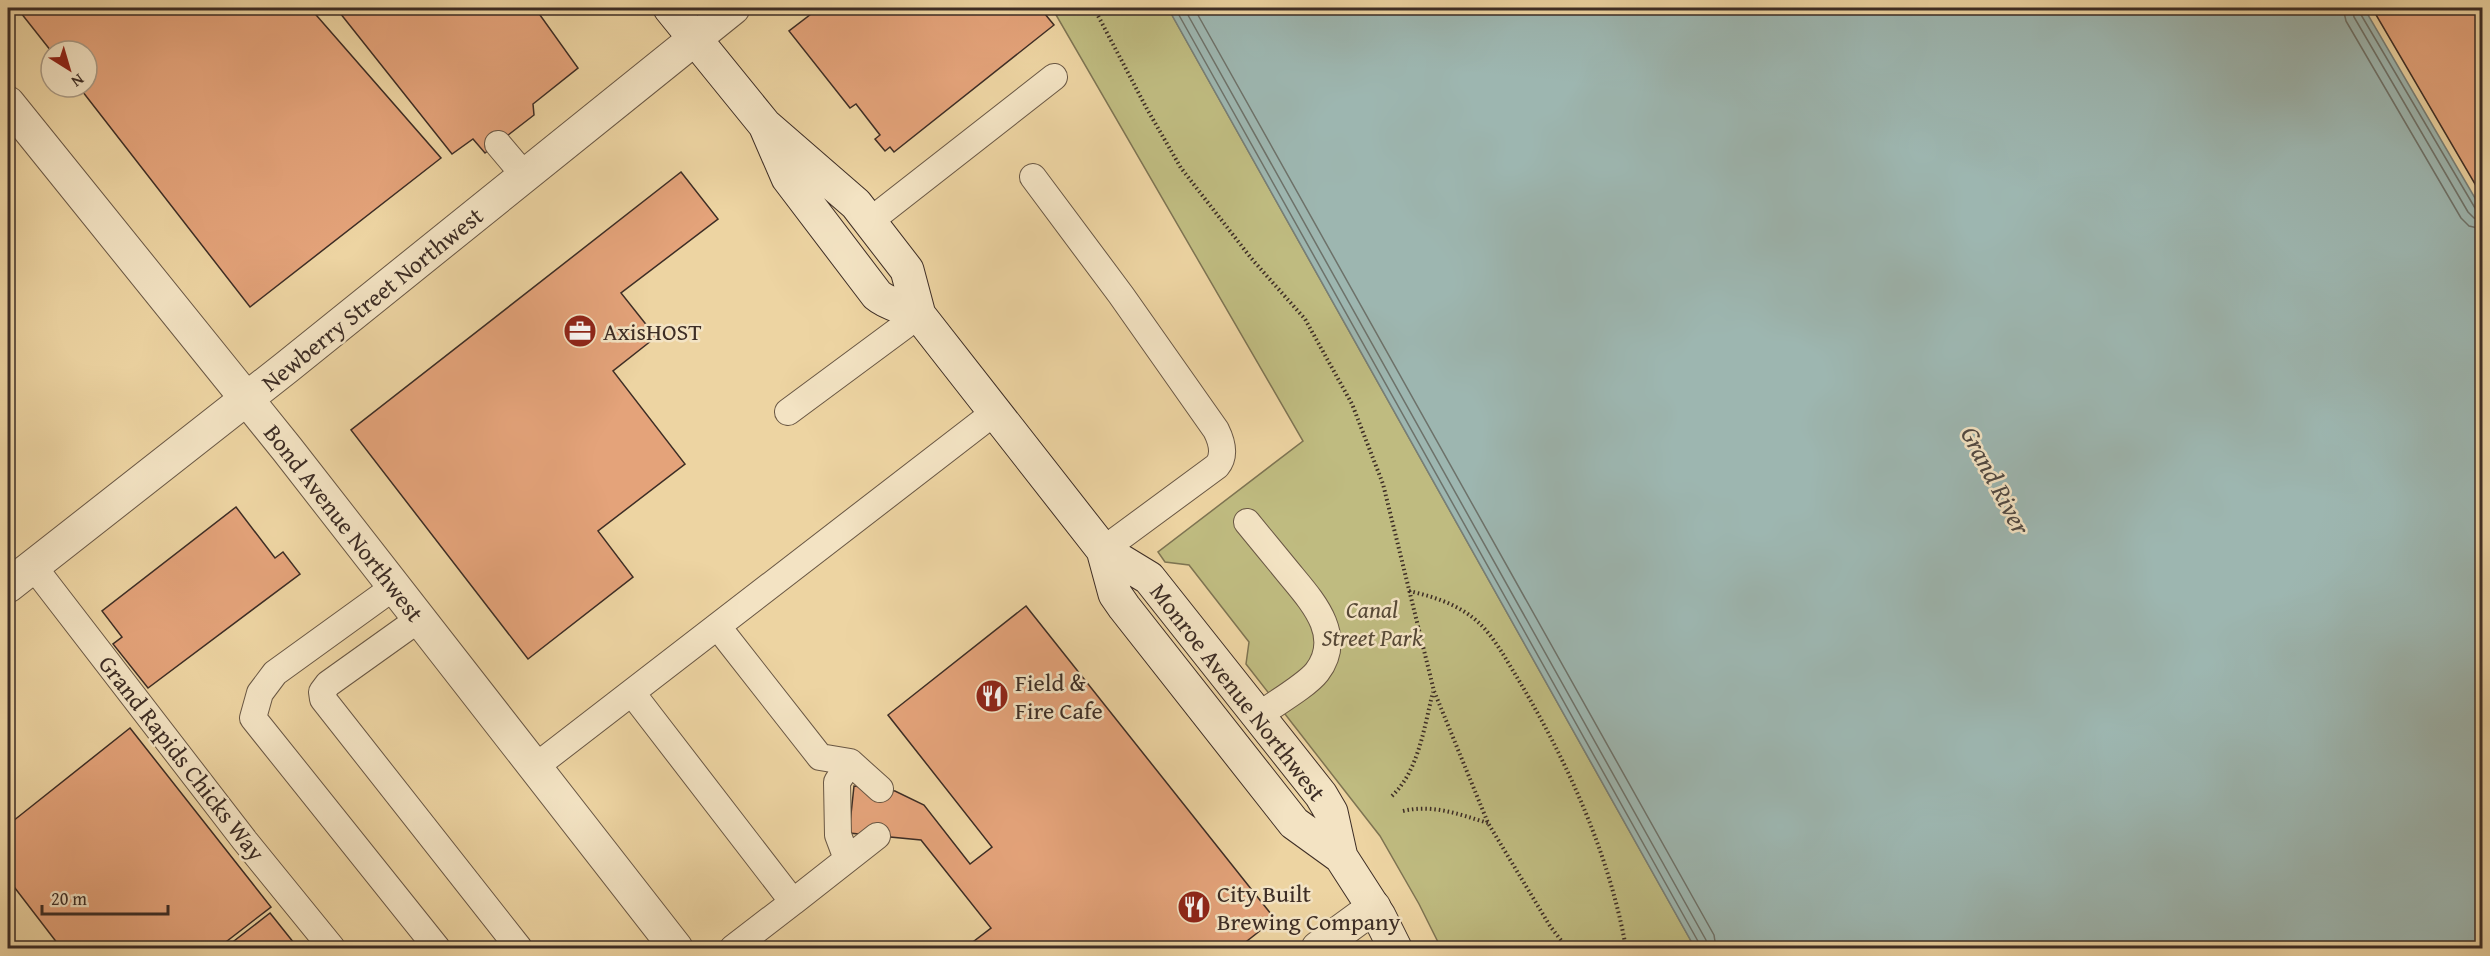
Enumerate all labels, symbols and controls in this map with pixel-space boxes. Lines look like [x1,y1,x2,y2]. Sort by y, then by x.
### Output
north arrow [39,39,99,99]
text: N [66,68,90,94]
street label: Newberry Street Northwest [254,198,491,400]
office icon: AxisHOST [562,313,598,349]
place label: AxisHOST [603,314,702,349]
street label: Bond Avenue Northwest [256,417,433,630]
water label: Grand River [1951,419,2042,542]
street label: Monroe Avenue Northwest [1142,575,1335,809]
park label: Canal Street Park [1321,592,1423,655]
street label: Grand Rapids Chicks Way [90,648,274,868]
place label: Field & Fire Cafe [1015,665,1103,728]
restaurant icon: Field & Fire Cafe [974,678,1010,714]
place label: City Built Brewing Company [1217,876,1401,939]
scale bar [42,878,168,916]
text: 20 m [51,885,87,912]
restaurant icon: City Built Brewing Company [1176,889,1212,925]

